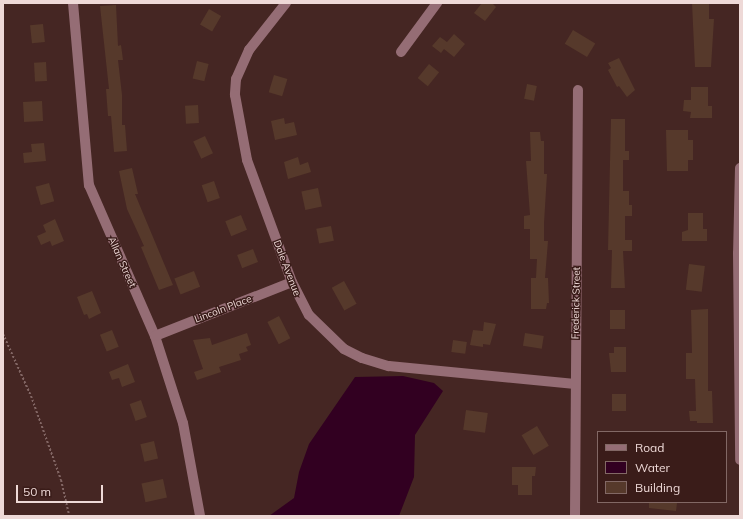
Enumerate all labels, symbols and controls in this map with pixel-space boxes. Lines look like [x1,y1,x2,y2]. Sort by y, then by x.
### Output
street label: Allan Street [105,235,139,289]
street label: Dale Avenue [271,238,303,298]
street label: Frederick Street [569,267,583,339]
street label: Lincoln Place [193,293,253,325]
legend [597,431,727,503]
text: Road [635,440,664,455]
text: Water [635,460,670,475]
scale bar [18,477,105,503]
text: Building [635,480,680,495]
text: 50 m [23,484,51,499]

